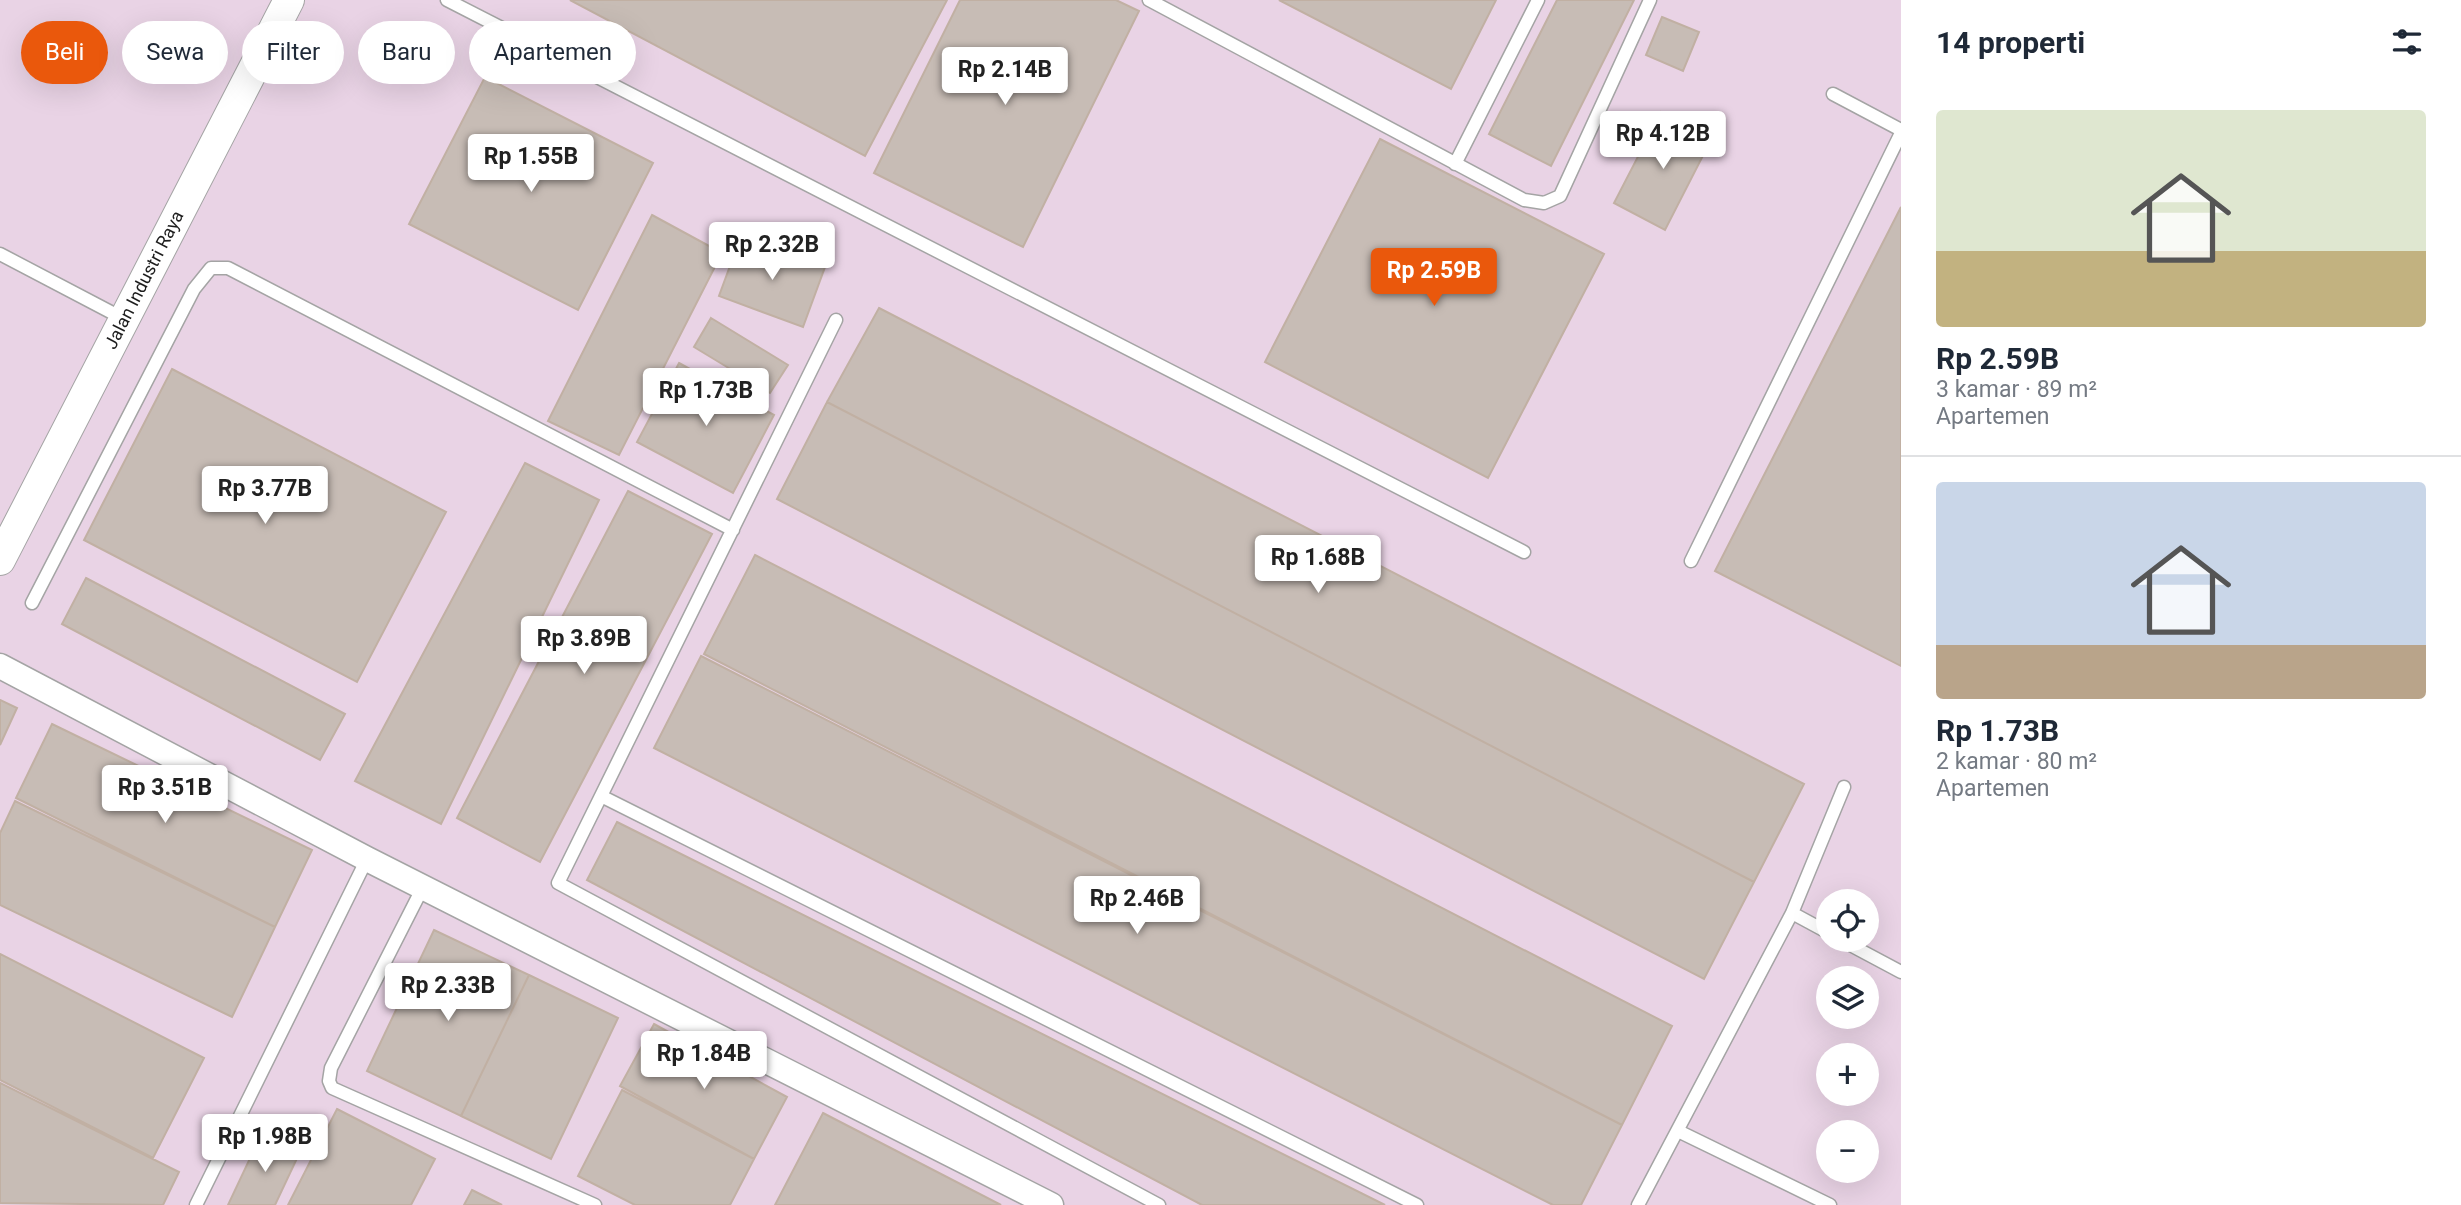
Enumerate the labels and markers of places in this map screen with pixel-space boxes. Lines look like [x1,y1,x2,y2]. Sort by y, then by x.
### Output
pin: Rp 2.14B [933,48,1077,107]
pin: Rp 4.12B [1591,111,1735,171]
pin: Rp 1.55B [459,134,603,194]
pin: Rp 2.32B [700,222,844,282]
pin: Rp 2.59B [1362,248,1506,308]
pin: Rp 1.73B [634,368,778,428]
pin: Rp 3.77B [193,466,337,526]
pin: Rp 1.68B [1246,536,1390,595]
pin: Rp 3.89B [512,616,656,676]
pin: Rp 3.51B [93,766,237,825]
pin: Rp 2.46B [1065,876,1209,936]
pin: Rp 2.33B [376,964,520,1023]
pin: Rp 1.84B [632,1032,776,1091]
pin: Rp 1.98B [193,1114,337,1174]

